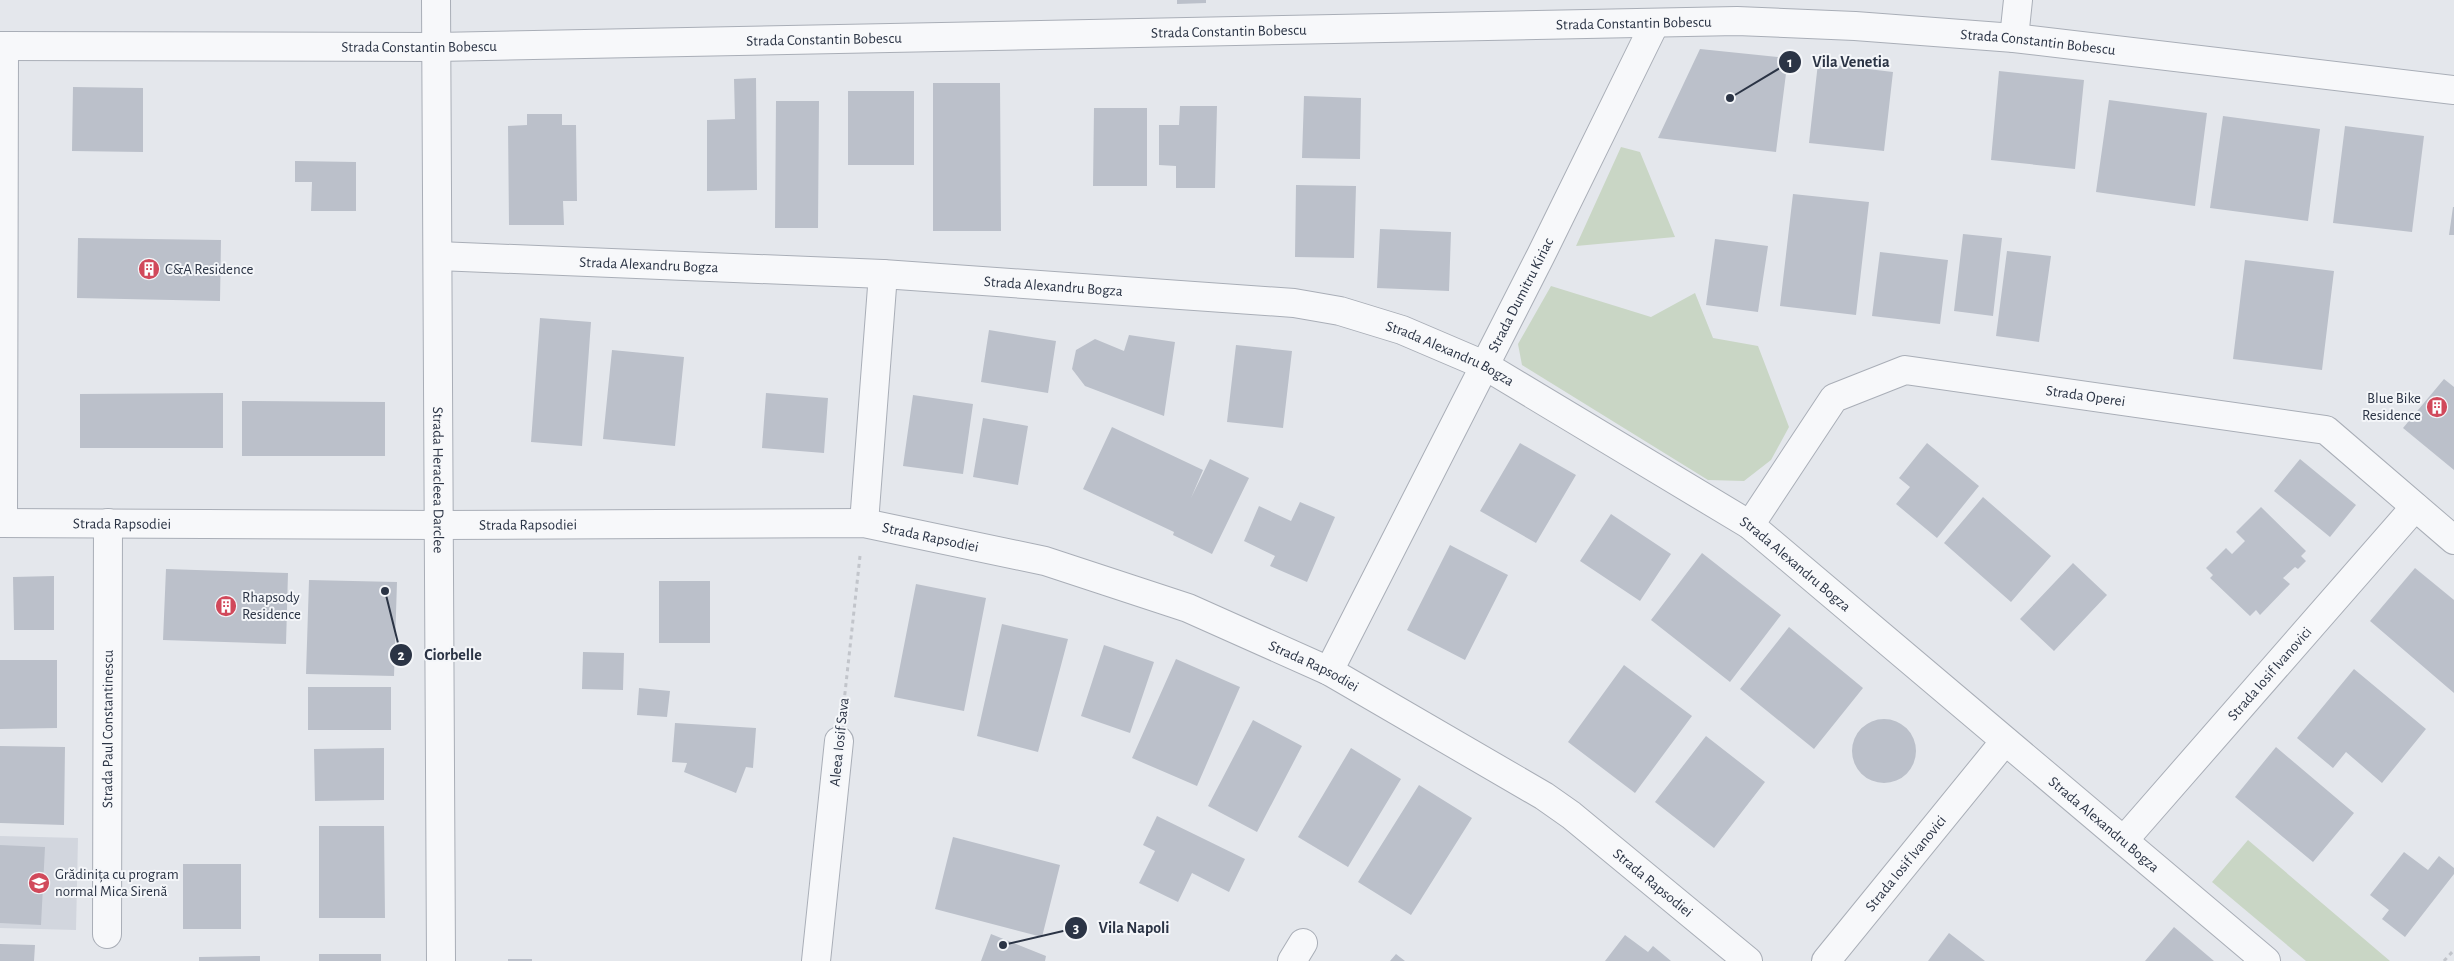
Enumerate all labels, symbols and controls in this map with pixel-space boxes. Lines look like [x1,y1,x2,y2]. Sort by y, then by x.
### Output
street label: Strada Constantin Bobescu [1556,15,1712,33]
street label: Strada Constantin Bobescu [1151,23,1307,41]
street label: Strada Constantin Bobescu [1960,27,2116,58]
street label: Strada Constantin Bobescu [746,31,902,49]
street label: Strada Constantin Bobescu [341,39,497,55]
callout: Vila Venetia [1778,46,1900,77]
text: Vila Venetia [1812,54,1890,70]
text: 1 [1787,55,1793,70]
street label: Strada Dumitru Kiriac [1486,235,1556,355]
street label: Strada Alexandru Bogza [579,255,719,275]
building icon: C&A Residence [137,257,161,281]
place label: C&A Residence [165,262,253,277]
street label: Strada Alexandru Bogza [983,274,1123,299]
street label: Strada Alexandru Bogza [1384,318,1516,389]
street label: Strada Operei [2045,383,2126,409]
place label: Blue Bike Residence [2362,391,2421,423]
building icon: Blue Bike Residence [2425,395,2449,419]
street label: Strada Heracleea Darclee [430,407,446,553]
street label: Strada Alexandru Bogza [1737,514,1853,615]
street label: Strada Rapsodiei [73,516,171,532]
street label: Strada Rapsodiei [479,517,577,533]
street label: Strada Rapsodiei [881,520,980,555]
place label: Rhapsody Residence [242,590,301,622]
building icon: Rhapsody Residence [214,594,238,618]
street label: Strada Iosif Ivanovici [2225,624,2315,724]
street label: Strada Rapsodiei [1266,638,1361,695]
callout: Ciorbelle [389,639,491,670]
text: Ciorbelle [424,647,482,663]
text: 2 [397,648,405,663]
street label: Strada Paul Constantinescu [100,649,116,808]
street label: Aleea Iosif Sava [827,697,852,787]
street label: Strada Alexandru Bogza [2046,774,2162,875]
street label: Strada Iosif Ivanovici [1863,813,1949,914]
street label: Strada Rapsodiei [1610,846,1695,920]
place label: Grădinița cu program normal Mica Sirenă [55,867,179,899]
school or university icon: Grădinița cu program normal Mica Sirenă [27,871,51,895]
callout: Vila Napoli [1064,912,1180,943]
text: Vila Napoli [1098,920,1170,936]
text: 3 [1073,921,1079,936]

